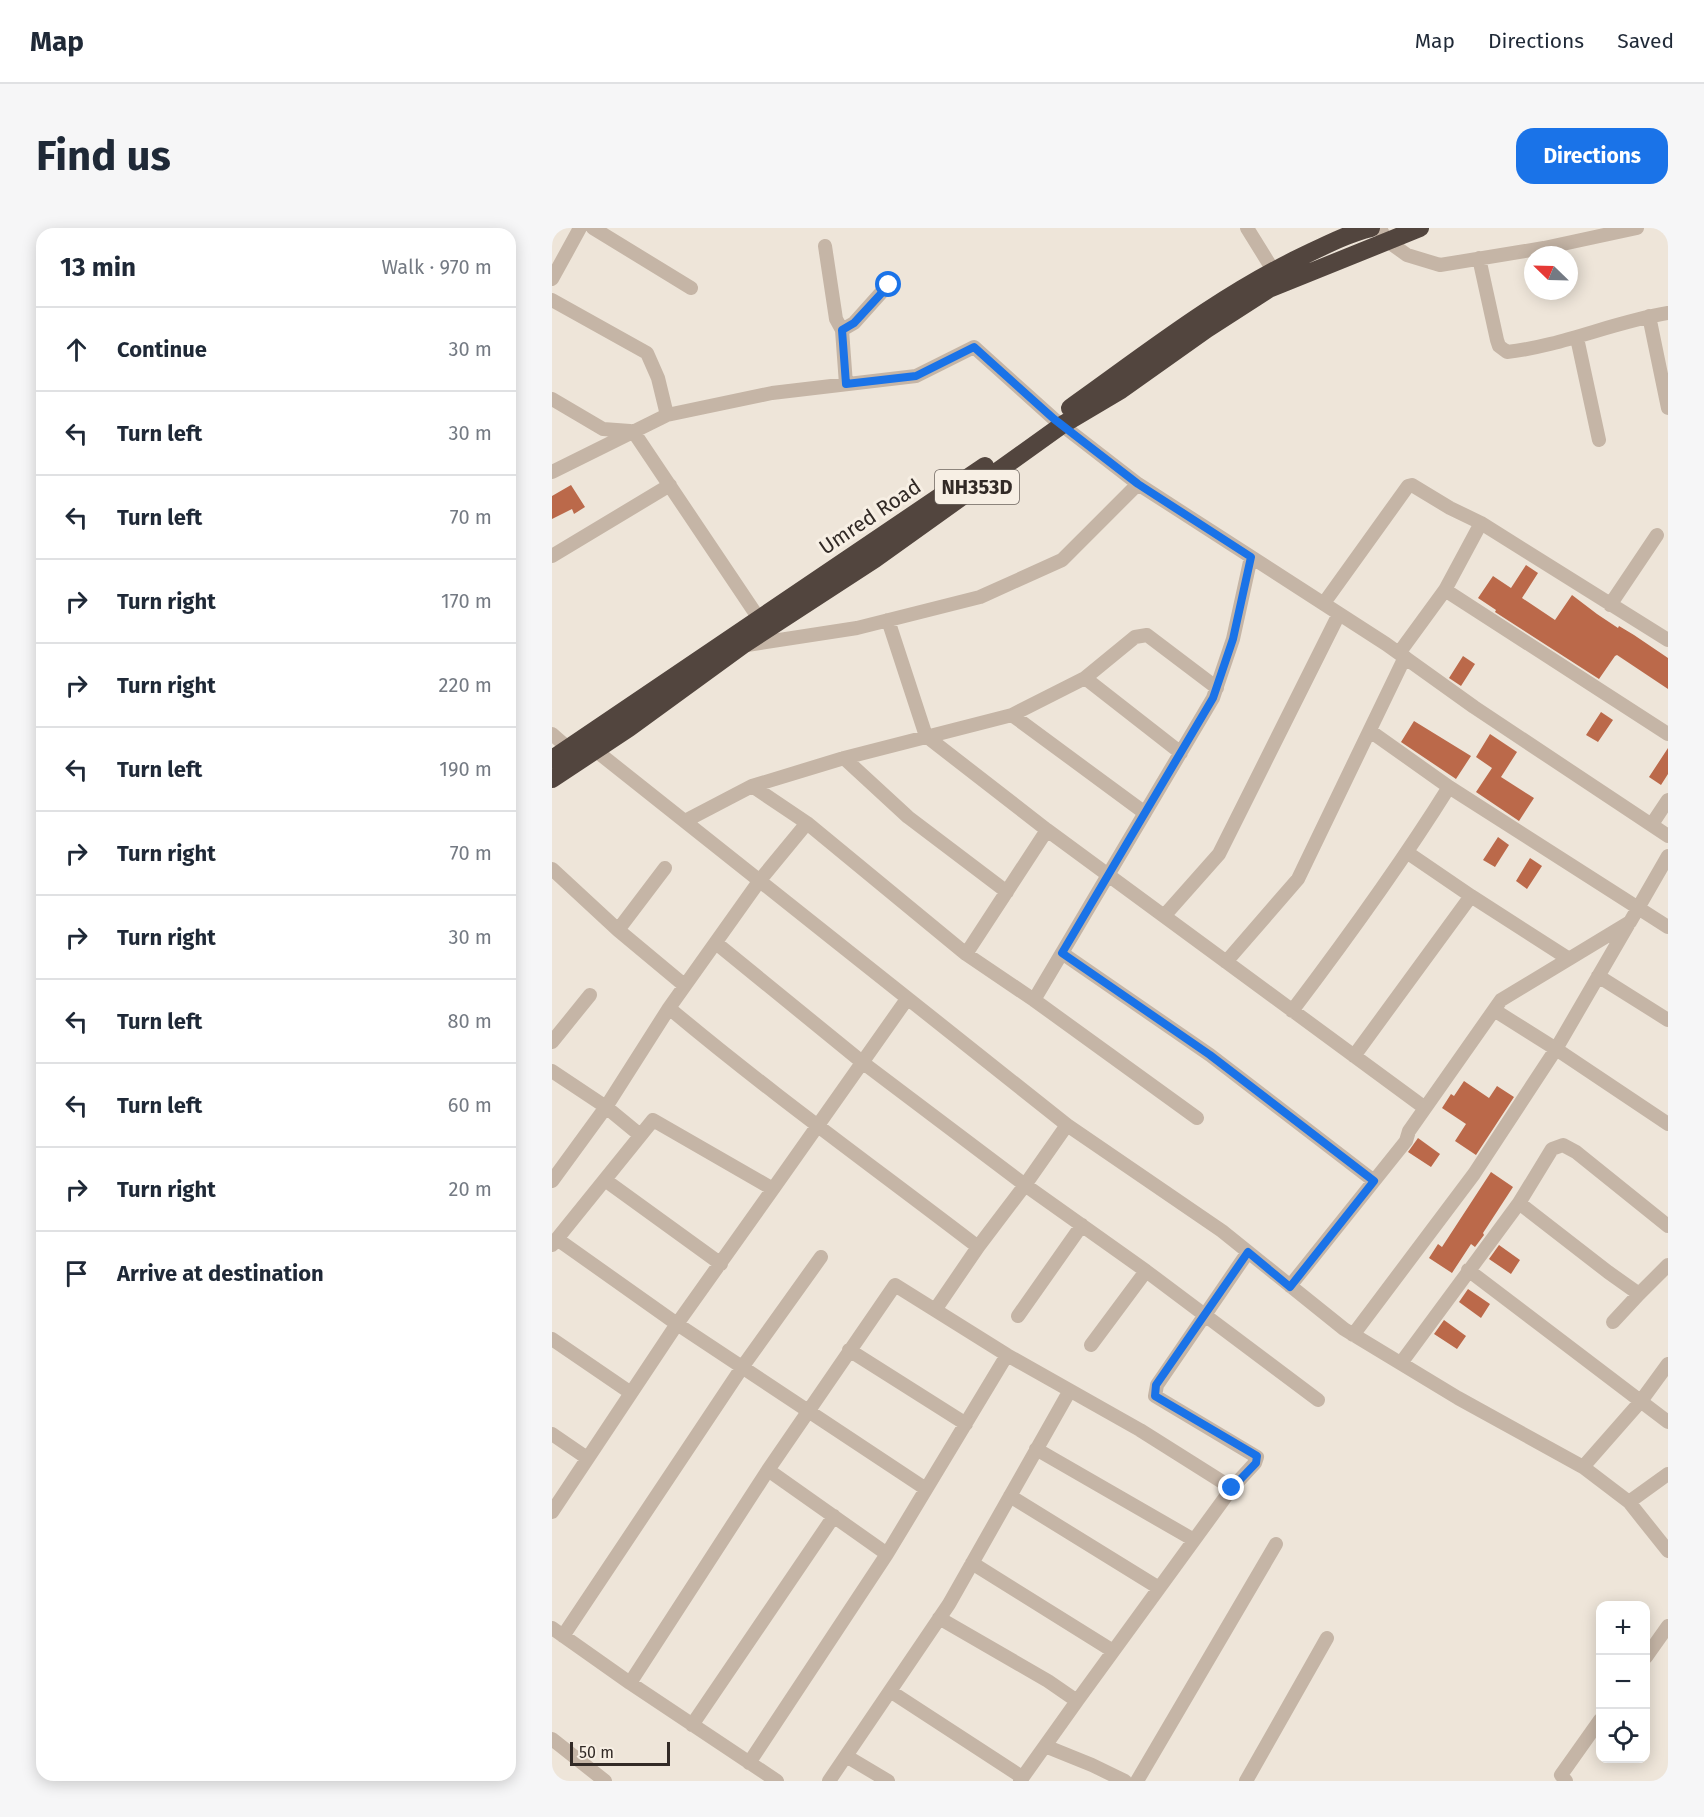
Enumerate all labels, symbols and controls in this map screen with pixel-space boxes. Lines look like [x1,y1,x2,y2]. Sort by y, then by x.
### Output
text: Map [30,25,84,58]
text: Map [1415,28,1455,54]
text: Directions [1488,28,1584,54]
text: Saved [1617,28,1674,54]
button: Directions [1516,128,1668,184]
text: Find us [36,131,171,181]
north arrow [1524,246,1578,300]
text: 13 min [60,252,136,283]
text: Walk · 970 m [381,255,492,279]
route start [875,271,901,297]
icon: ahead [60,333,93,366]
text: Continue [117,336,207,363]
text: 30 m [448,337,492,361]
icon: left [60,417,93,450]
text: Turn left [117,420,202,447]
text: 30 m [448,421,492,445]
road number: NH353D [935,470,1019,504]
street label: Umred Road [814,473,926,561]
icon: left [60,501,93,534]
text: Turn left [117,504,202,531]
text: 70 m [450,505,492,529]
icon: right [60,585,93,618]
text: Turn right [117,588,216,615]
text: 170 m [441,589,492,613]
icon: right [60,669,93,702]
text: Turn right [117,672,216,699]
text: 220 m [439,673,492,697]
icon: left [60,753,93,786]
text: Turn left [117,756,202,783]
text: 190 m [439,757,492,781]
icon: right [60,837,93,870]
text: Turn right [117,840,216,867]
text: 70 m [450,841,492,865]
icon: right [60,921,93,954]
text: Turn right [117,924,216,951]
text: 30 m [448,925,492,949]
icon: left [60,1005,93,1038]
text: Turn left [117,1008,202,1035]
text: 80 m [447,1009,492,1033]
icon: left [60,1089,93,1122]
text: Turn left [117,1092,202,1119]
text: 60 m [448,1093,492,1117]
icon: right [60,1173,93,1206]
text: Turn right [117,1176,216,1203]
text: 20 m [449,1177,492,1201]
icon: arrive [60,1257,93,1290]
text: Arrive at destination [117,1260,324,1287]
route end [1218,1474,1244,1500]
map controls [1596,1601,1650,1763]
button: + [1596,1601,1650,1655]
button: − [1596,1655,1650,1709]
button: locate [1596,1709,1650,1763]
scale bar [570,1739,670,1766]
text: 50 m [579,1743,614,1762]

